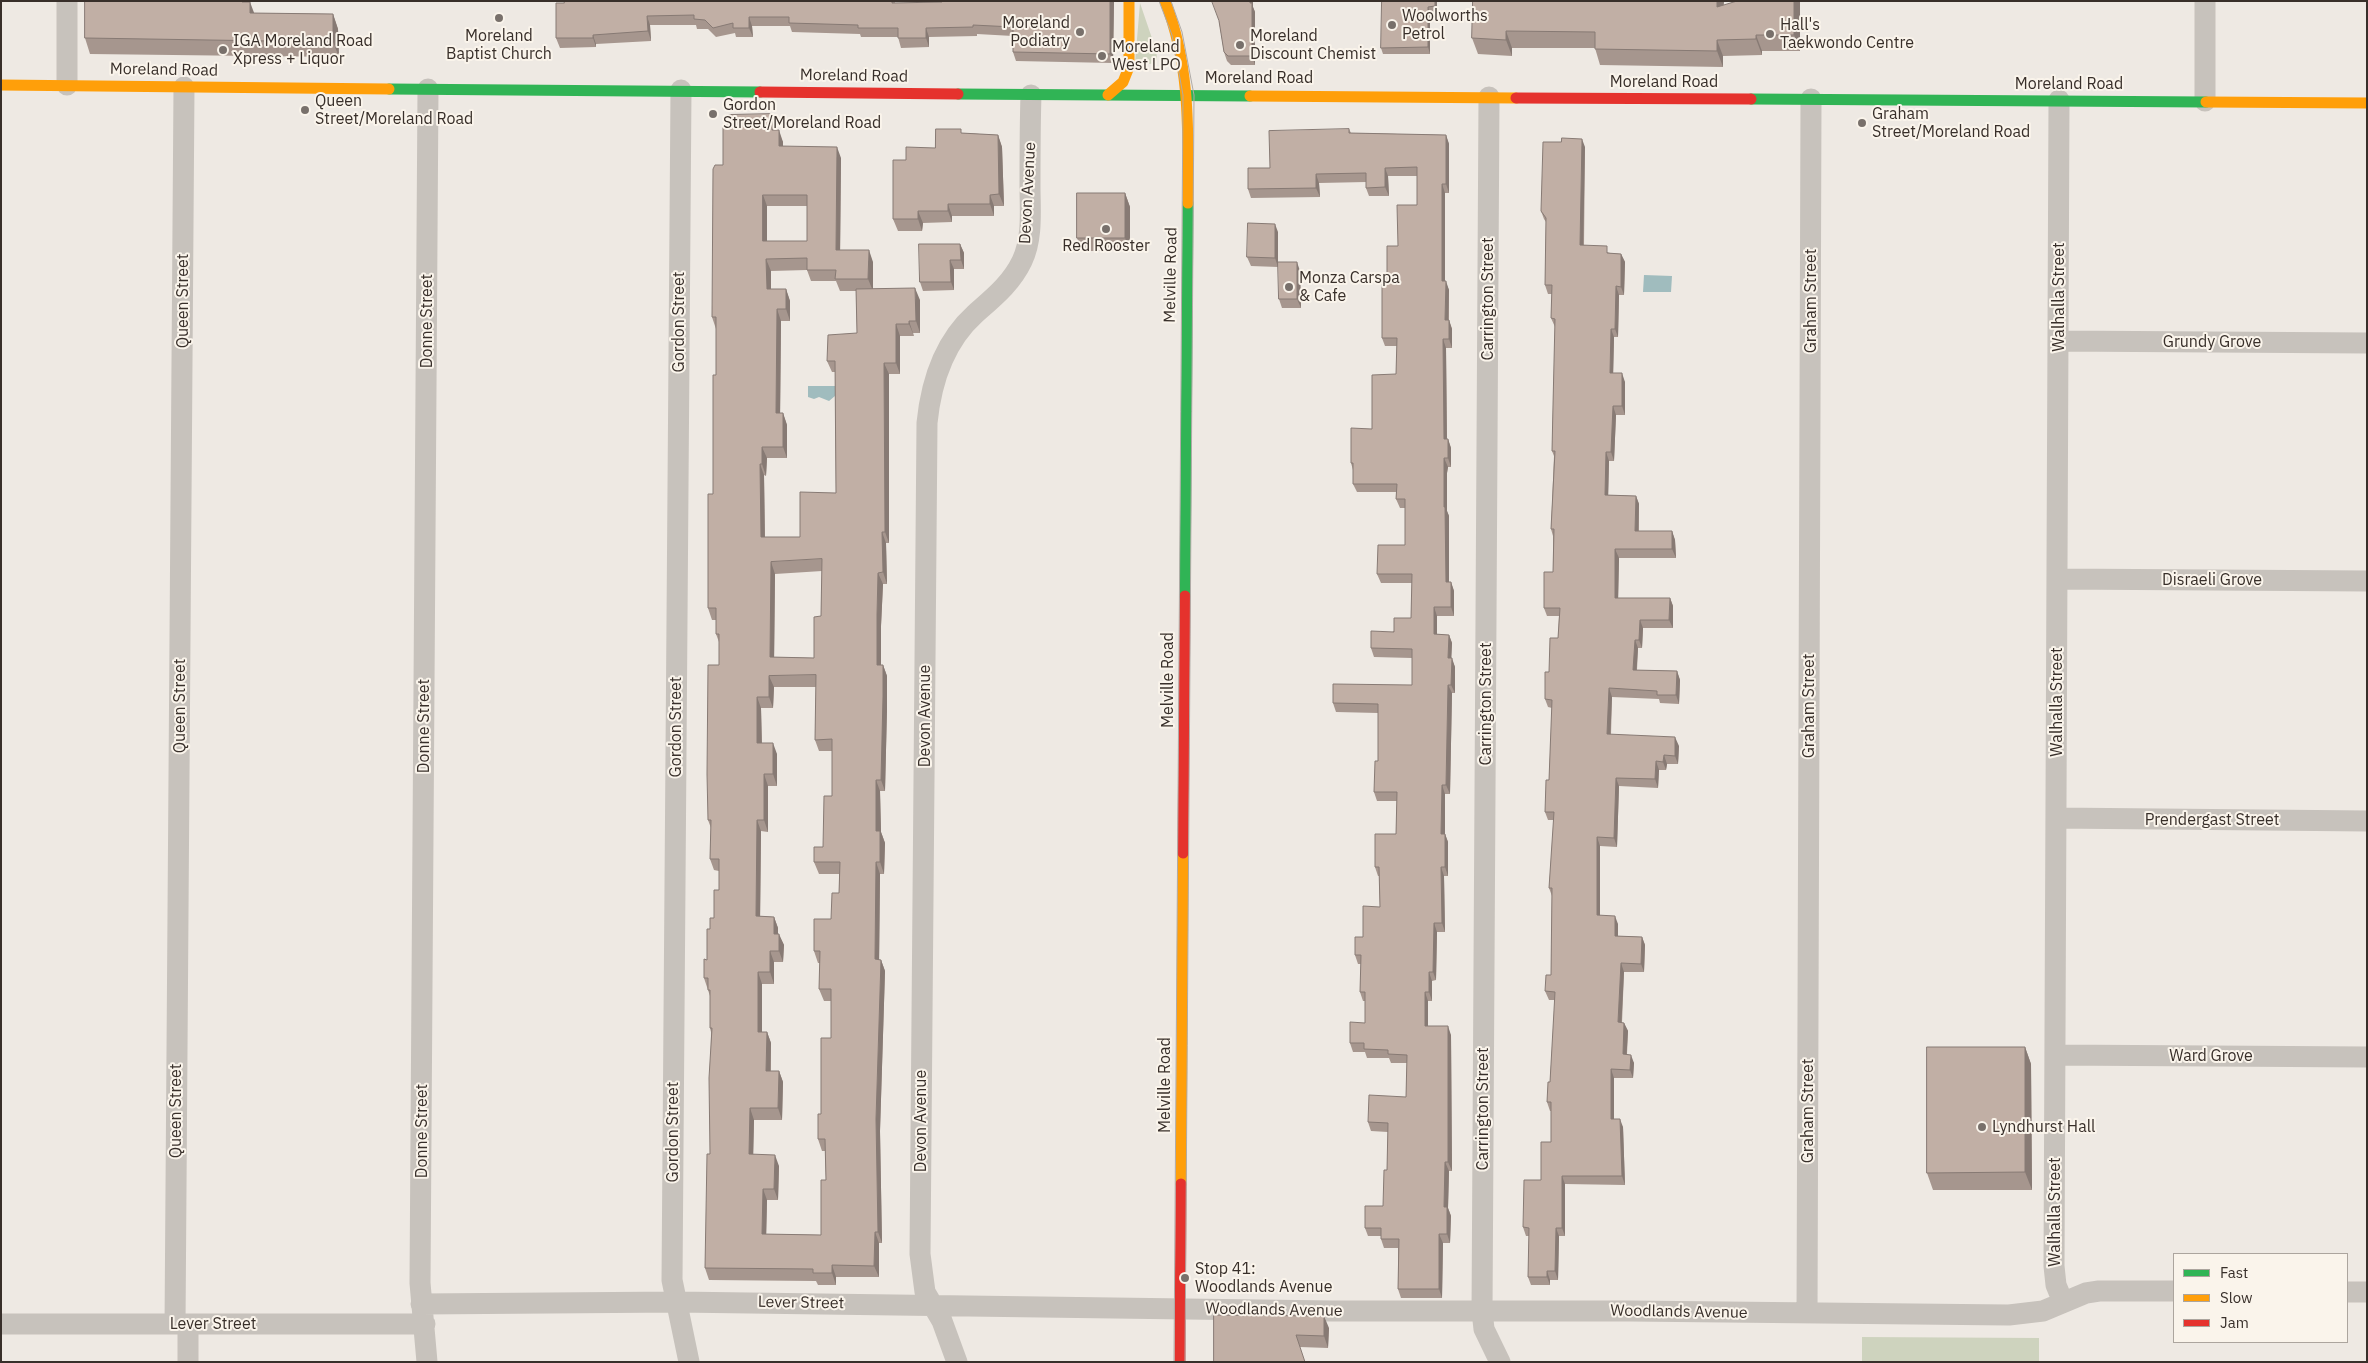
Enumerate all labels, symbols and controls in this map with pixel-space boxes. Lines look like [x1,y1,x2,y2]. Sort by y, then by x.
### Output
place label: Woolworths Petrol [1402,6,1488,44]
marker: Moreland Baptist Church [493,12,505,24]
place label: Moreland Podiatry [1002,13,1070,51]
place label: Hall's Taekwondo Centre [1780,15,1914,53]
marker: Woolworths Petrol [1386,19,1398,31]
place label: Moreland Baptist Church [446,26,552,64]
marker: Moreland Podiatry [1074,26,1086,38]
place label: Moreland Discount Chemist [1250,26,1376,64]
marker: Hall's Taekwondo Centre [1764,28,1776,40]
place label: IGA Moreland Road Xpress + Liquor [233,31,373,69]
place label: Moreland West LPO [1112,37,1181,75]
marker: Moreland Discount Chemist [1234,39,1246,51]
marker: IGA Moreland Road Xpress + Liquor [217,44,229,56]
marker: Moreland West LPO [1096,50,1108,62]
street label: Moreland Road [110,59,218,81]
street label: Moreland Road [800,65,908,87]
street label: Moreland Road [1205,68,1313,88]
street label: Moreland Road [1610,72,1718,92]
street label: Moreland Road [2015,74,2123,94]
place label: Queen Street/Moreland Road [315,91,473,129]
place label: Gordon Street/Moreland Road [723,95,881,133]
marker: Queen Street/Moreland Road [299,104,311,116]
place label: Graham Street/Moreland Road [1872,104,2030,142]
marker: Gordon Street/Moreland Road [707,108,719,120]
marker: Graham Street/Moreland Road [1856,117,1868,129]
street label: Devon Avenue [1016,141,1040,245]
marker: Red Rooster [1100,223,1112,235]
street label: Melville Road [1161,227,1181,323]
place label: Red Rooster [1062,236,1150,256]
street label: Carrington Street [1478,237,1498,361]
street label: Walhalla Street [2049,242,2069,352]
street label: Graham Street [1801,249,1821,353]
street label: Queen Street [173,254,193,348]
place label: Monza Carspa & Cafe [1299,268,1400,306]
street label: Gordon Street [669,272,689,372]
street label: Donne Street [417,274,437,368]
marker: Monza Carspa & Cafe [1283,281,1295,293]
street label: Grundy Grove [2163,332,2261,352]
street label: Disraeli Grove [2162,570,2262,590]
street label: Melville Road [1158,632,1178,728]
street label: Carrington Street [1476,642,1496,766]
street label: Walhalla Street [2047,647,2067,757]
street label: Graham Street [1799,654,1819,758]
street label: Queen Street [170,659,190,753]
street label: Devon Avenue [915,665,935,767]
street label: Gordon Street [666,677,686,777]
street label: Donne Street [414,679,434,773]
street label: Prendergast Street [2145,810,2279,830]
street label: Melville Road [1155,1037,1175,1133]
street label: Ward Grove [2169,1046,2253,1066]
street label: Carrington Street [1473,1047,1493,1171]
street label: Graham Street [1798,1059,1818,1163]
street label: Queen Street [166,1064,186,1158]
street label: Devon Avenue [911,1070,931,1172]
street label: Gordon Street [663,1082,683,1182]
street label: Donne Street [412,1084,432,1178]
place label: Lyndhurst Hall [1992,1117,2095,1137]
marker: Lyndhurst Hall [1976,1121,1988,1133]
street label: Walhalla Street [2045,1157,2065,1267]
legend [2173,1253,2348,1343]
place label: Stop 41: Woodlands Avenue [1195,1259,1332,1297]
text: Fast [2220,1263,2248,1282]
marker: Stop 41: Woodlands Avenue [1179,1272,1191,1284]
text: Slow [2220,1288,2253,1307]
street label: Lever Street [758,1293,844,1313]
street label: Woodlands Avenue [1205,1299,1343,1321]
street label: Woodlands Avenue [1610,1301,1748,1323]
text: Jam [2220,1313,2249,1332]
street label: Lever Street [170,1314,256,1334]

